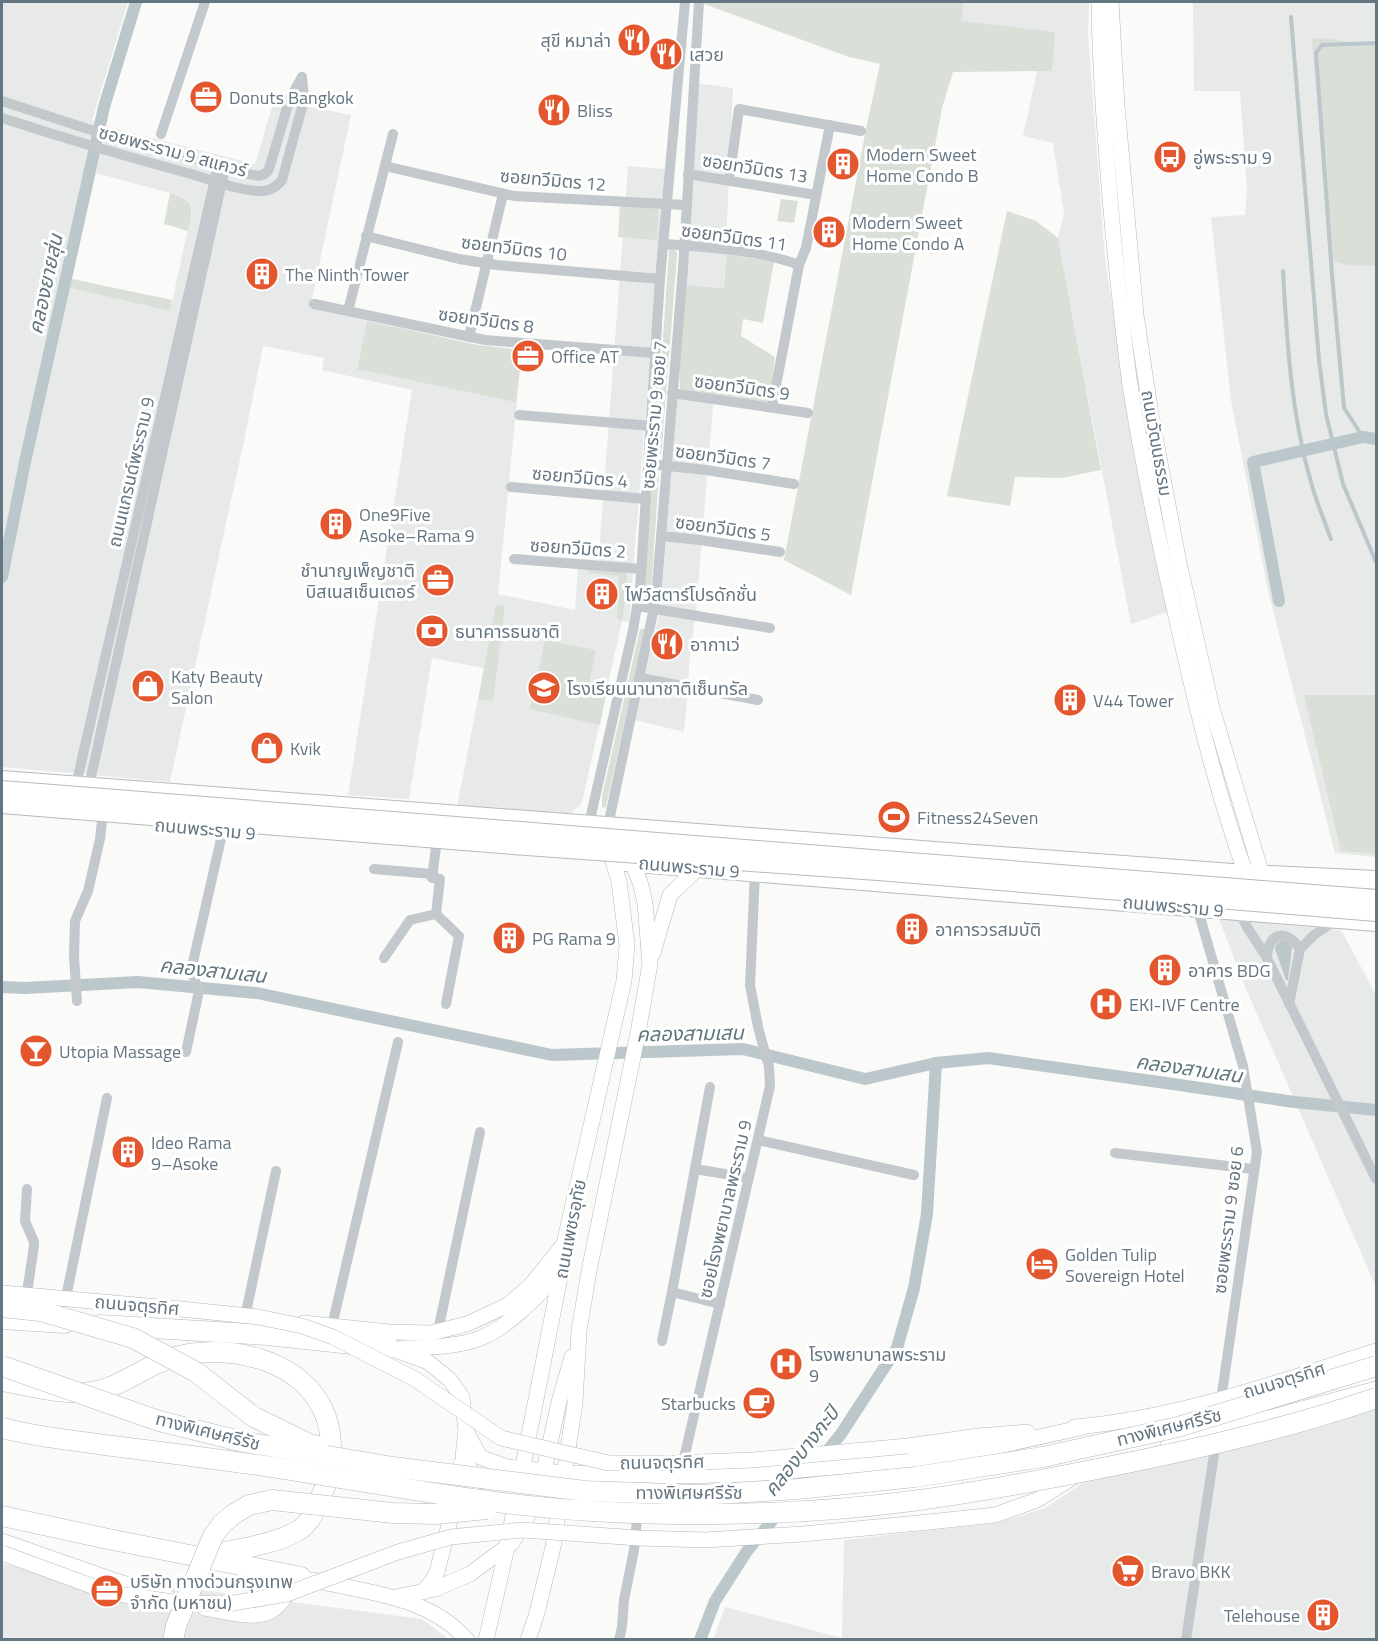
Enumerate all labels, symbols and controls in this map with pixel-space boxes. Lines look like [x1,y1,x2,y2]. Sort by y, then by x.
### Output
restaurant icon: สุขี หมาล่า [616,22,652,58]
place label: สุขี หมาล่า [540,27,611,54]
restaurant icon: เสวย [648,36,684,72]
place label: เสวย [689,41,724,68]
office icon: Donuts Bangkok [188,79,224,115]
place label: Donuts Bangkok [229,84,354,111]
restaurant icon: Bliss [536,92,572,128]
place label: Bliss [577,97,613,124]
street label: ซอยพระราม 9 สแควร์ [96,118,251,184]
bus stop icon: อู่พระราม 9 [1152,139,1188,175]
place label: Modern Sweet Home Condo B [866,141,979,189]
place label: อู่พระราม 9 [1193,144,1272,171]
street label: ซอยทวีมิตร 13 [700,146,810,190]
building icon: Modern Sweet Home Condo B [825,146,861,182]
street label: ซอยทวีมิตร 12 [499,162,607,198]
place label: Modern Sweet Home Condo A [852,209,964,257]
building icon: Modern Sweet Home Condo A [811,214,847,250]
street label: ซอยทวีมิตร 11 [680,216,788,258]
street label: ซอยทวีมิตร 10 [460,228,568,268]
water label: คลองยายสุ่น [19,229,71,337]
building icon: The Ninth Tower [244,256,280,292]
place label: The Ninth Tower [285,261,409,288]
street label: ซอยทวีมิตร 8 [436,300,536,340]
office icon: Office AT [510,338,546,374]
street label: ซอยพระราม 9 ซอย 7 [634,340,674,490]
place label: Office AT [551,343,619,370]
street label: ซอยทวีมิตร 9 [692,367,792,407]
street label: ถนนวัฒนธรรม [1134,388,1180,498]
street label: ถนนแกรนด์พระราม 9 [101,394,161,550]
street label: ซอยทวีมิตร 7 [673,437,773,477]
street label: ซอยทวีมิตร 4 [531,459,629,495]
place label: One9Five Asoke–Rama 9 [359,501,475,549]
building icon: One9Five Asoke–Rama 9 [318,506,354,542]
street label: ซอยทวีมิตร 5 [673,508,773,548]
street label: ซอยทวีมิตร 2 [529,531,627,565]
place label: ชำนาญเพ็ญชาติ บิสเนสเซ็นเตอร์ [301,557,416,605]
office icon: ชำนาญเพ็ญชาติ บิสเนสเซ็นเตอร์ [420,562,456,598]
building icon: ไฟว์สตาร์โปรดักชั่น [584,576,620,612]
place label: ไฟว์สตาร์โปรดักชั่น [624,581,757,608]
bank icon: ธนาคารธนชาติ [414,613,450,649]
place label: ธนาคารธนชาติ [455,618,560,645]
restaurant icon: อากาเว่ [649,626,685,662]
place label: อากาเว่ [690,631,740,658]
place label: Katy Beauty Salon [171,663,263,711]
shop icon: Katy Beauty Salon [130,668,166,704]
school or university icon: โรงเรียนนานาชาติเซ็นทรัล [526,670,562,706]
place label: โรงเรียนนานาชาติเซ็นทรัล [567,675,748,702]
building icon: V44 Tower [1052,682,1088,718]
place label: V44 Tower [1093,687,1174,714]
shop icon: Kvik [249,730,285,766]
place label: Kvik [290,735,321,762]
sports icon: Fitness24Seven [876,799,912,835]
place label: Fitness24Seven [917,804,1038,831]
street label: ถนนพระราม 9 [153,811,257,847]
street label: ถนนพระราม 9 [637,849,741,885]
street label: ถนนพระราม 9 [1121,888,1225,924]
building icon: อาคารวรสมบัติ [894,911,930,947]
place label: อาคารวรสมบัติ [935,916,1041,943]
building icon: PG Rama 9 [491,920,527,956]
place label: PG Rama 9 [532,925,616,952]
water label: คลองสามเสน [158,949,270,991]
building icon: อาคาร BDG [1147,952,1183,988]
place label: อาคาร BDG [1188,957,1271,984]
hospital icon: EKI-IVF Centre [1088,986,1124,1022]
place label: EKI-IVF Centre [1129,991,1240,1018]
water label: คลองสามเสน [636,1017,746,1049]
bar icon: Utopia Massage [18,1033,54,1069]
place label: Utopia Massage [59,1038,181,1065]
water label: คลองสามเสน [1134,1045,1246,1091]
street label: ซอยโรงพยาบาลพระราม 9 [691,1117,759,1301]
place label: Ideo Rama 9–Asoke [151,1129,232,1177]
building icon: Ideo Rama 9–Asoke [110,1134,146,1170]
street label: ซอยพระราม 9 ซอย 6 [1206,1145,1250,1295]
street label: ถนนเพชรอุทัย [547,1177,593,1281]
place label: Golden Tulip Sovereign Hotel [1065,1241,1185,1289]
hotel icon: Golden Tulip Sovereign Hotel [1024,1246,1060,1282]
street label: ถนนจตุรทิศ [93,1288,181,1322]
place label: โรงพยาบาลพระราม 9 [809,1341,946,1389]
hospital icon: โรงพยาบาลพระราม 9 [768,1346,804,1382]
street label: ถนนจตุรทิศ [1239,1355,1329,1405]
cafe icon: Starbucks [741,1385,777,1421]
place label: Starbucks [661,1390,736,1417]
water label: คลองบางกะปิ [756,1397,848,1503]
street label: ทางพิเศษศรีรัช [1114,1401,1224,1453]
street label: ทางพิเศษศรีรัช [153,1405,263,1457]
street label: ถนนจตุรทิศ [619,1448,705,1476]
street label: ทางพิเศษศรีรัช [635,1479,743,1506]
supermarket icon: Bravo BKK [1110,1553,1146,1589]
place label: Bravo BKK [1151,1558,1231,1585]
place label: บริษัท ทางด่วนกรุงเทพ จำกัด (มหาชน) [130,1568,293,1616]
office icon: บริษัท ทางด่วนกรุงเทพ จำกัด (มหาชน) [89,1573,125,1609]
building icon: Telehouse [1305,1597,1341,1633]
place label: Telehouse [1224,1602,1300,1629]

